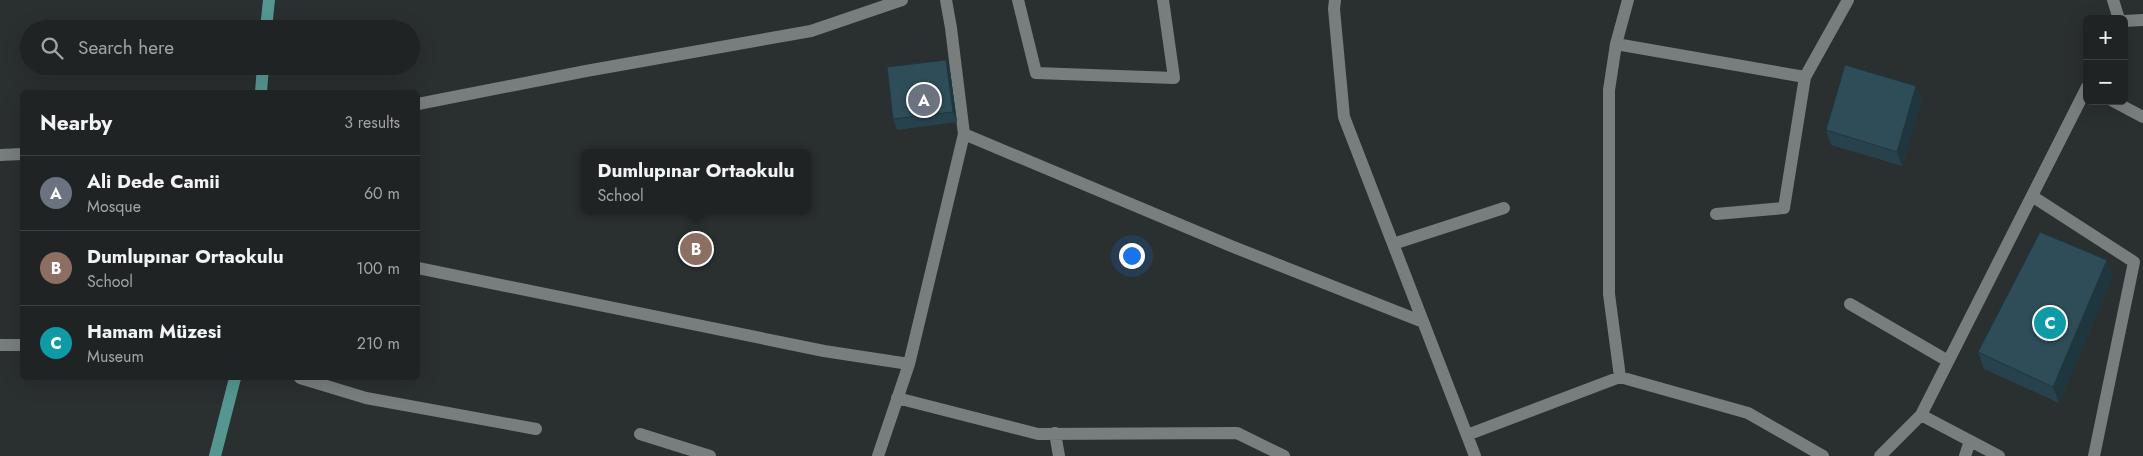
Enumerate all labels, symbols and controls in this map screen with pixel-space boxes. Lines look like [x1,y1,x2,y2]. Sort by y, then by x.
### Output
map controls [2083,15,2128,105]
button: + [2083,15,2128,60]
search box [20,20,420,75]
icon: search [38,34,66,62]
text: Search here [78,34,174,61]
button: − [2083,60,2128,105]
pin: A [908,81,940,119]
text: Nearby [40,108,112,138]
text: 3 results [344,111,400,134]
popup [581,149,811,214]
text: Dumlupınar Ortaokulu [598,157,794,184]
text: Ali Dede Camii [87,168,220,195]
text: A [50,182,62,205]
text: 60 m [364,182,400,205]
text: School [598,184,644,207]
text: Mosque [87,195,141,218]
pin: B [680,230,712,268]
text: Dumlupınar Ortaokulu [87,243,284,270]
your location [1119,243,1145,269]
text: B [51,257,61,280]
text: 100 m [356,257,400,280]
text: School [87,270,133,293]
pin: C [2034,304,2066,342]
text: Hamam Müzesi [87,318,222,345]
text: C [50,332,62,355]
text: 210 m [357,332,400,355]
text: Museum [87,345,144,368]

